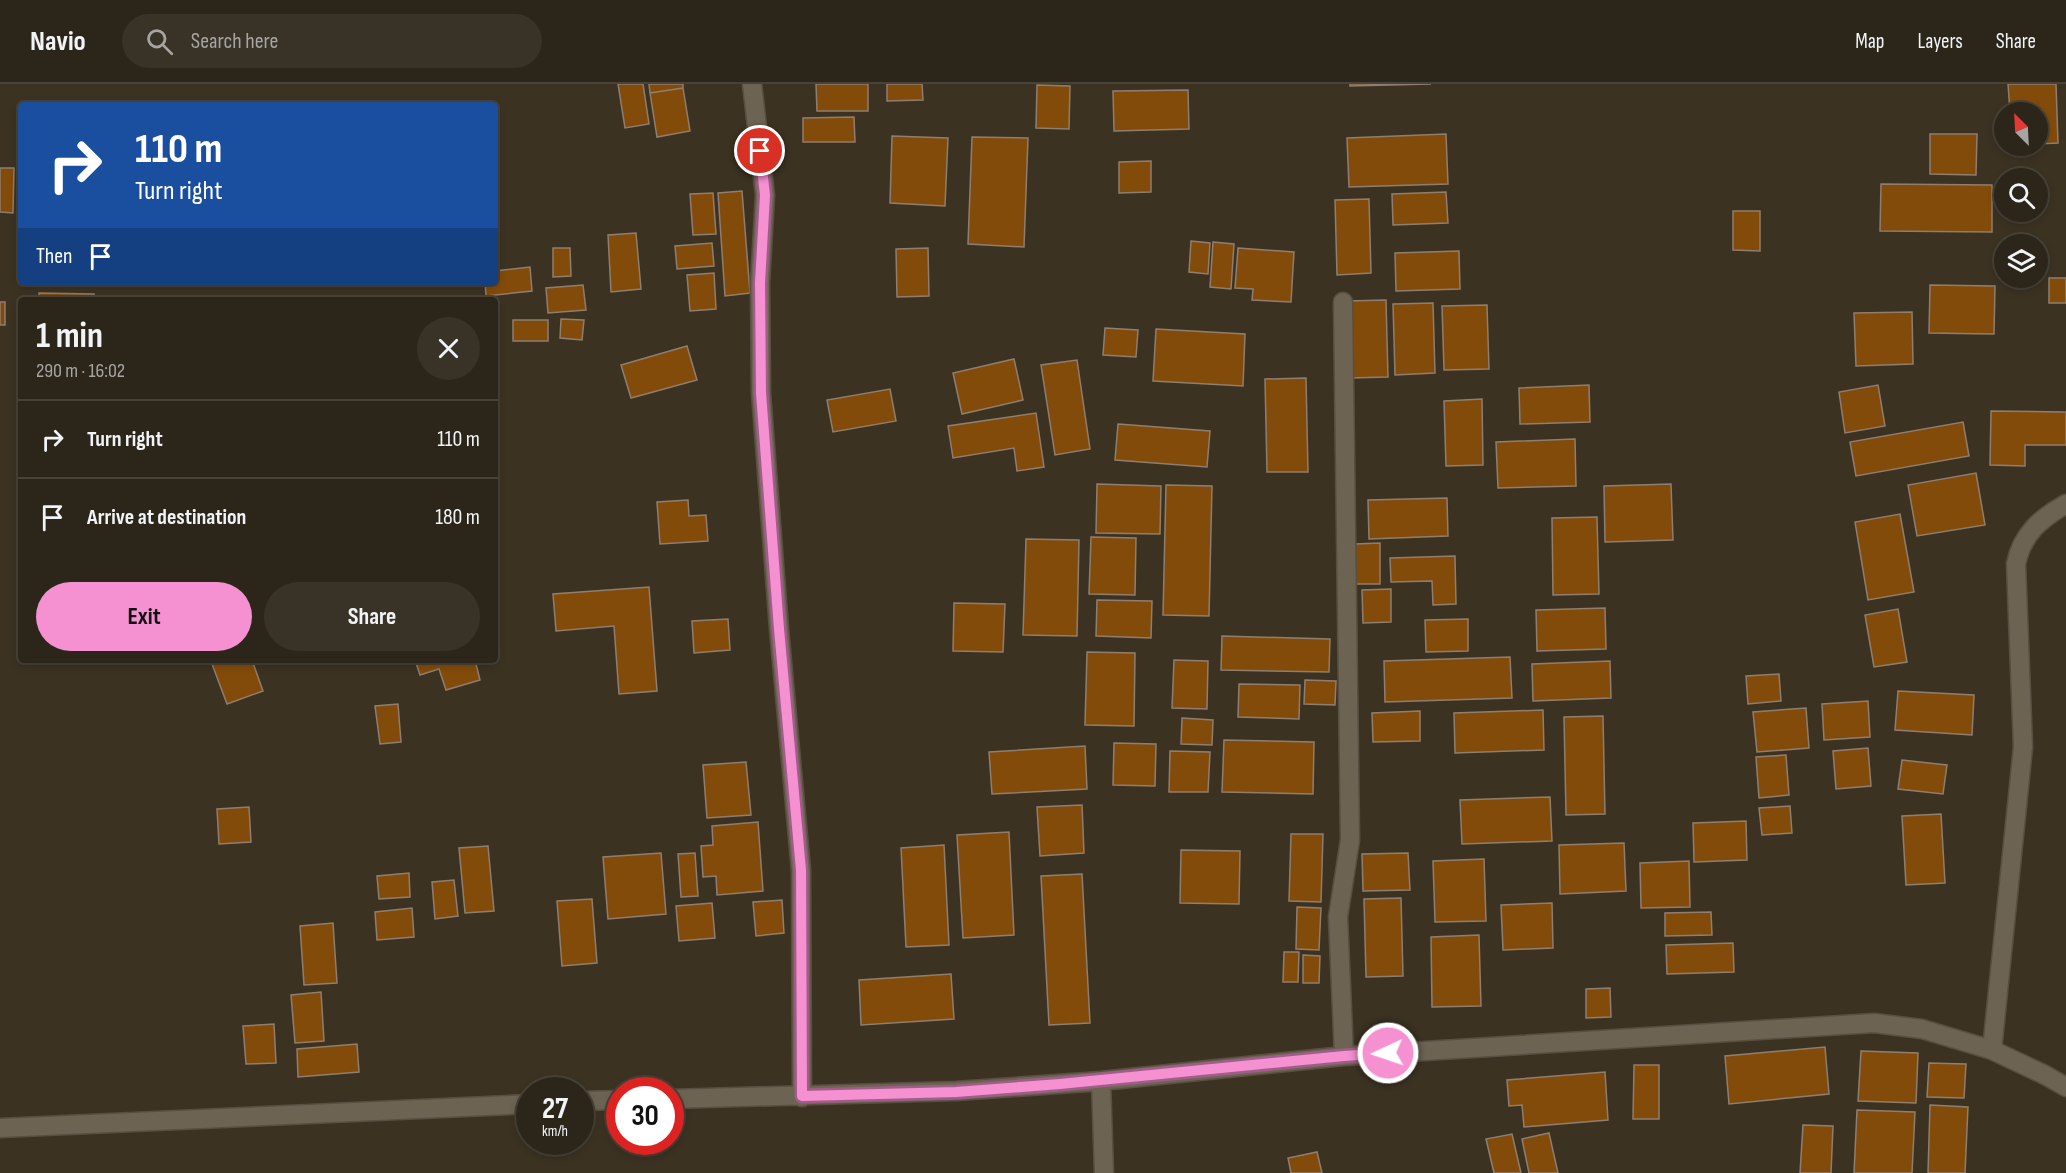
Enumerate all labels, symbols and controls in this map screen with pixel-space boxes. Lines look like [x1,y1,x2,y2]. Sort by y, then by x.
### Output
search box [122,14,542,68]
text: Navio [30,25,86,58]
icon: search [143,25,176,58]
text: Search here [191,28,278,55]
text: Map [1855,29,1884,54]
text: Layers [1917,29,1963,54]
text: Share [1996,29,2036,54]
north arrow [1994,102,2048,156]
map controls [1994,102,2048,288]
text: 110 m [135,124,222,175]
pin [734,125,785,176]
icon: right [36,126,114,204]
icon: arrive [743,134,776,167]
button: search [1994,168,2048,222]
text: Turn right [135,175,222,207]
button: layers [1994,234,2048,288]
icon: arrive [84,240,117,273]
text: Then [36,243,72,270]
text: 1 min [36,315,103,358]
button: close [417,317,480,380]
text: 290 m · 16:02 [36,359,125,383]
icon: right [36,423,69,456]
text: Turn right [87,426,163,453]
text: 110 m [437,426,480,453]
icon: arrive [36,501,69,534]
text: Arrive at destination [87,504,246,531]
text: 180 m [435,504,480,531]
button: Exit [36,582,252,651]
button: Share [264,582,480,651]
position arrow [1356,1021,1420,1085]
speed limit sign: 30 [606,1077,684,1155]
text: 27 [542,1091,568,1127]
text: km/h [542,1122,568,1141]

